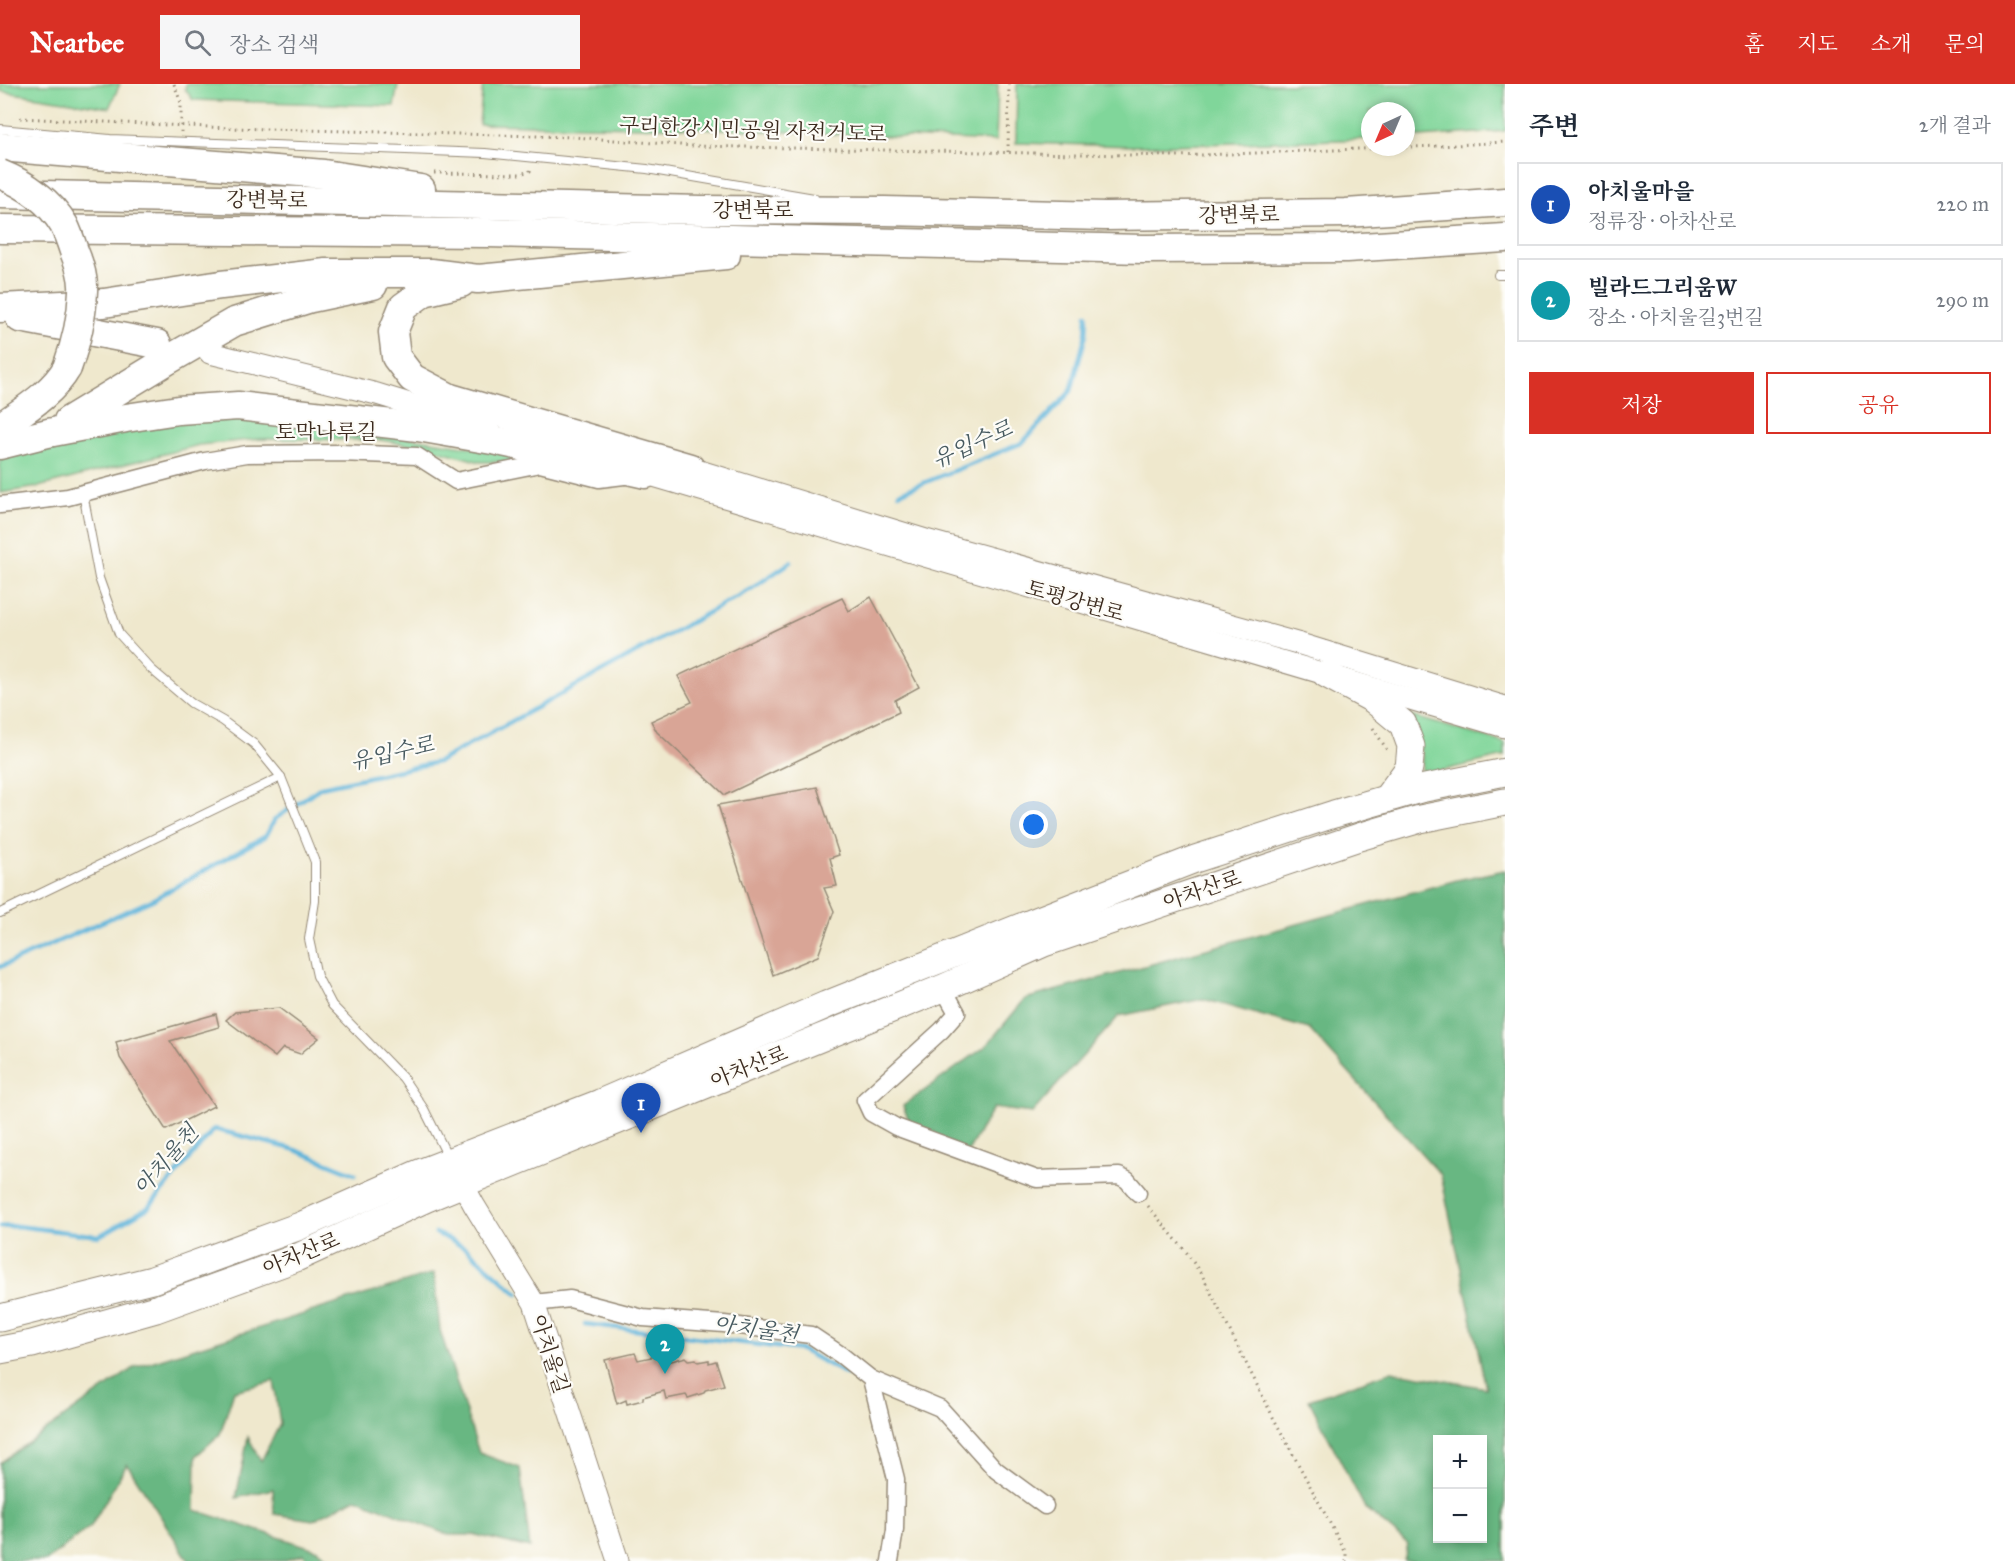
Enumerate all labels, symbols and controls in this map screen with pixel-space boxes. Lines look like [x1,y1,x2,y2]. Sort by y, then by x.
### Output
search box [160,15,580,69]
text: Nearbee [30,25,124,60]
icon: search [181,26,214,59]
text: 장소 검색 [229,31,319,58]
text: 홈 [1744,31,1764,57]
text: 지도 [1797,31,1838,57]
text: 소개 [1871,31,1911,57]
text: 문의 [1944,31,1985,57]
north arrow [1361,102,1415,156]
text: 주변 [1529,110,1579,142]
street label: 구리한강시민공원 자전거도로 [619,112,887,148]
text: 2개 결과 [1919,113,1991,137]
text: 아치울마을 [1588,178,1694,205]
street label: 강변북로 [226,186,308,214]
text: 1 [1547,192,1554,216]
text: 220 m [1937,192,1989,216]
street label: 강변북로 [712,197,794,223]
street label: 강변북로 [1198,201,1280,229]
text: 정류장 · 아차산로 [1588,209,1736,233]
text: 빌라드그리움W [1588,274,1736,301]
text: 2 [1546,288,1555,312]
text: 290 m [1936,288,1989,312]
text: 장소 · 아치울길3번길 [1588,305,1764,329]
button: 저장 [1529,372,1754,434]
button: 공유 [1766,372,1991,434]
water label: 유입수로 [928,414,1017,474]
street label: 토막나루길 [275,419,377,445]
street label: 토평강변로 [1023,575,1127,627]
water label: 유입수로 [348,730,437,776]
your location [1019,810,1048,839]
street label: 아차산로 [1159,864,1245,916]
street label: 아차산로 [707,1040,791,1094]
pin: 1 [622,1084,660,1133]
water label: 아치울천 [128,1118,205,1201]
street label: 아차산로 [259,1226,343,1282]
water label: 아치울천 [712,1310,802,1349]
street label: 아치울길 [525,1311,575,1397]
pin: 2 [646,1324,684,1374]
map controls [1433,1435,1487,1543]
button: + [1433,1435,1487,1489]
button: − [1433,1489,1487,1543]

